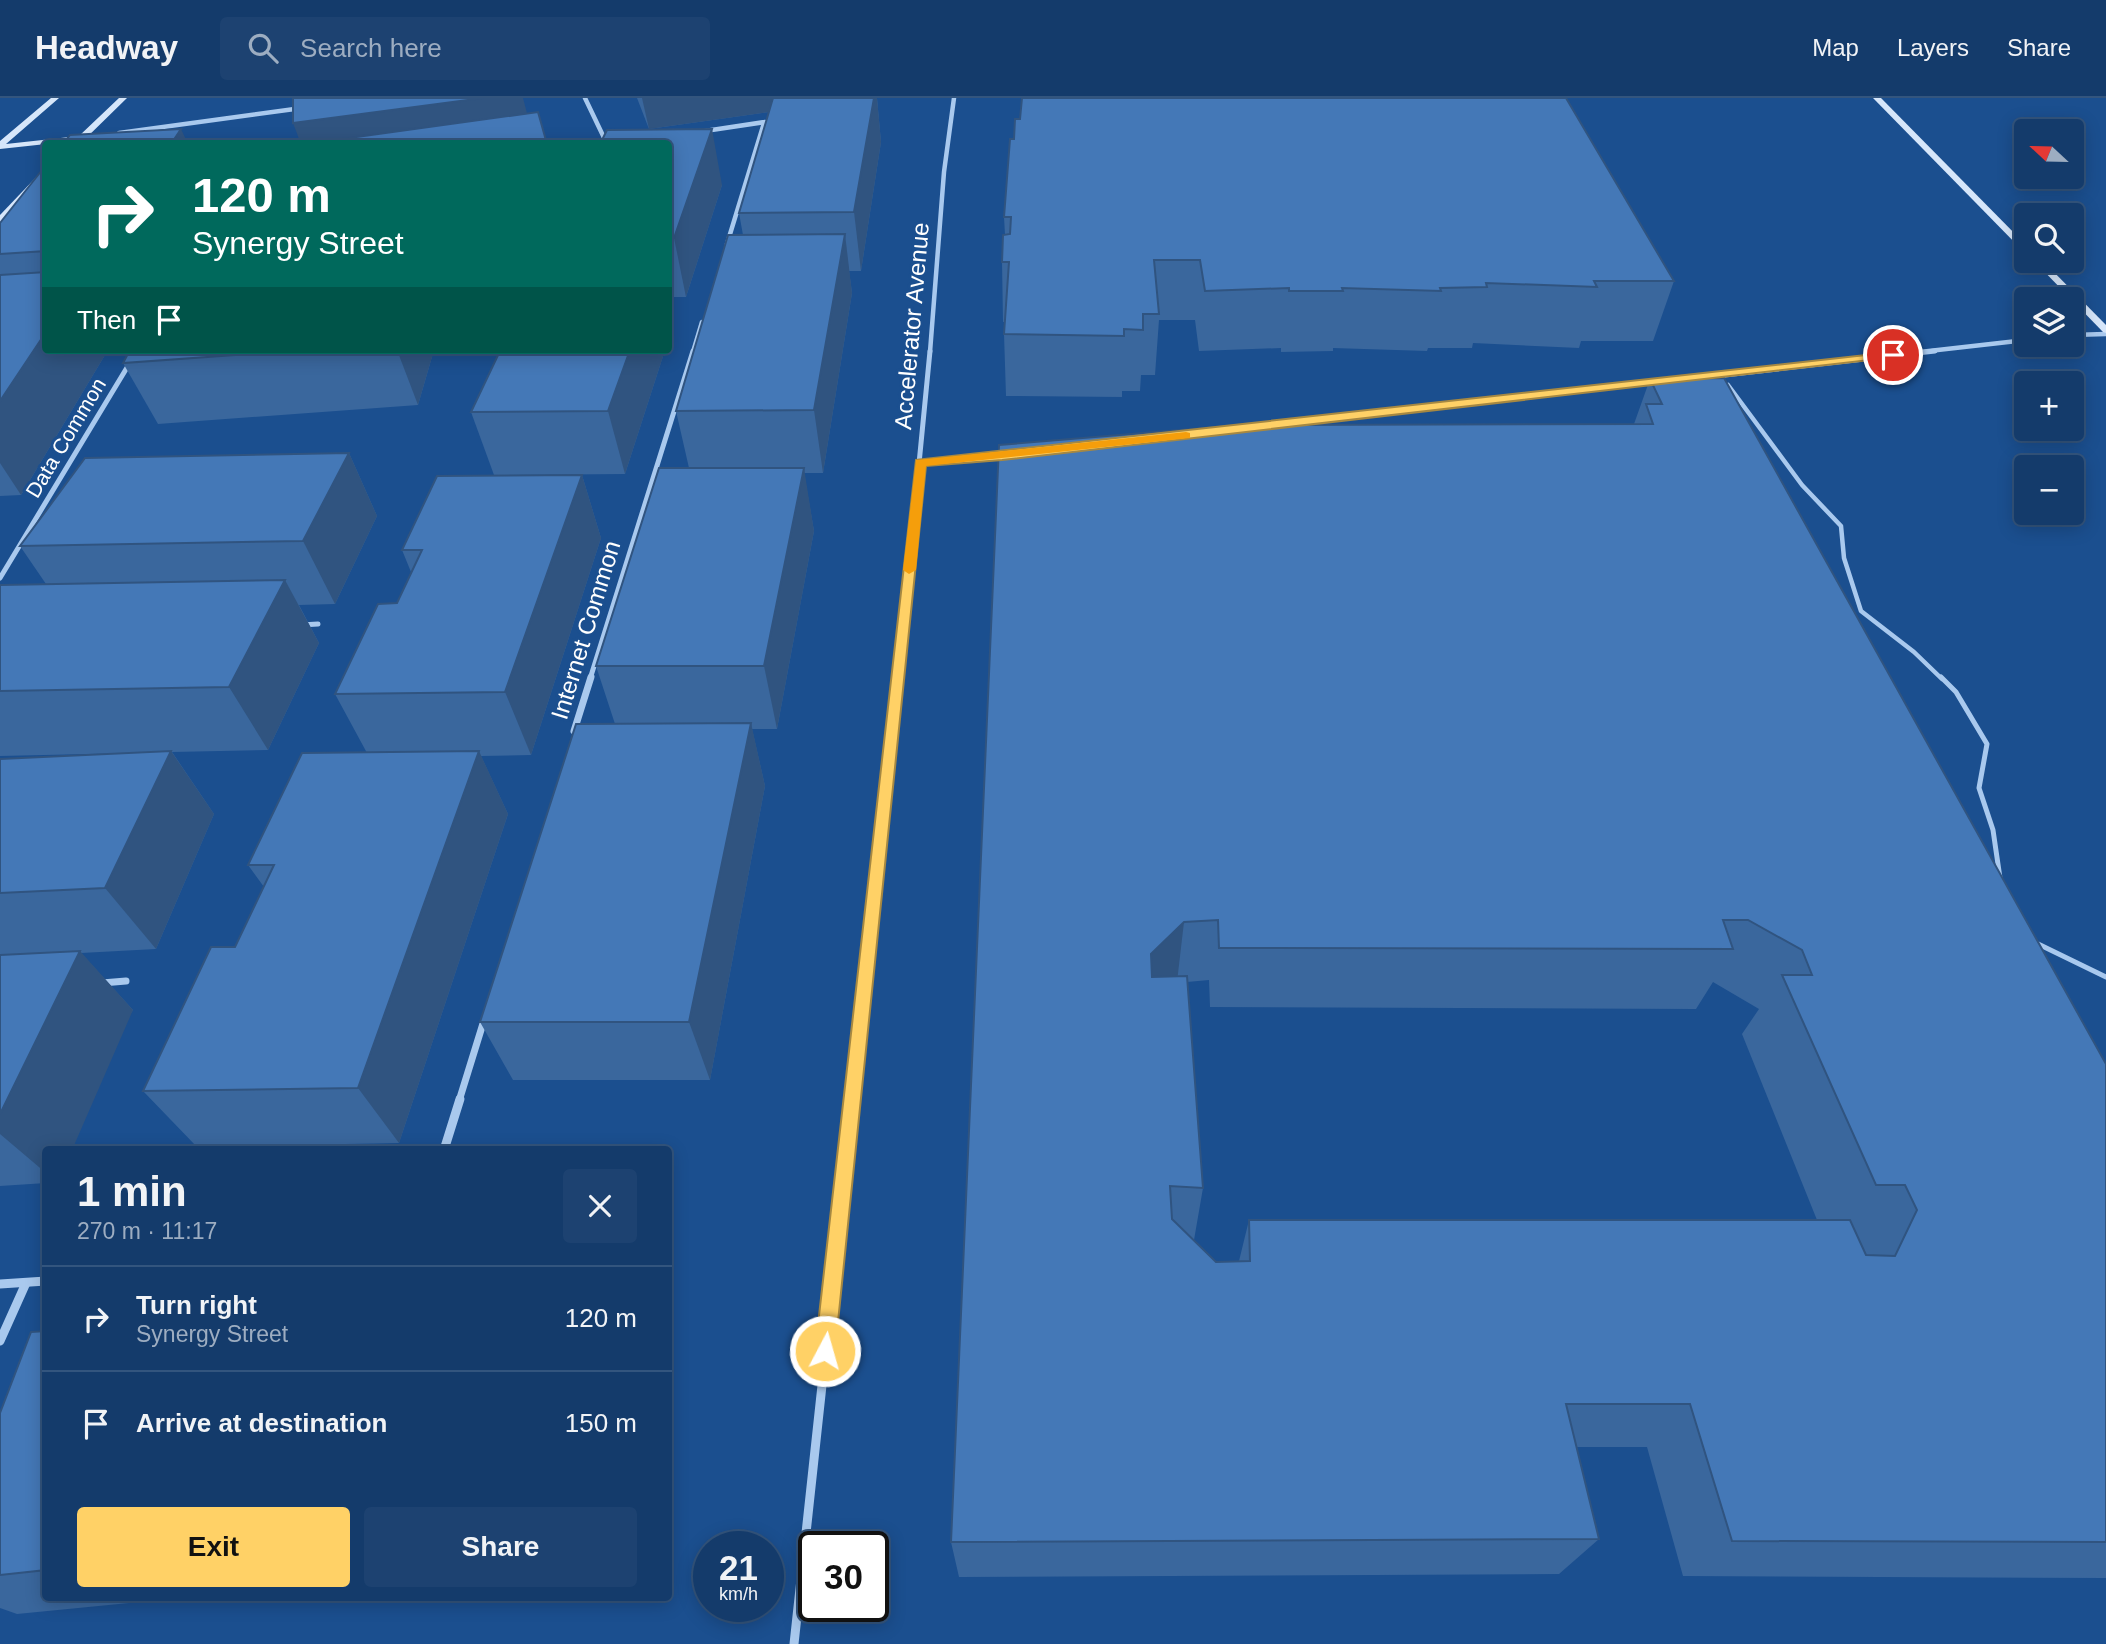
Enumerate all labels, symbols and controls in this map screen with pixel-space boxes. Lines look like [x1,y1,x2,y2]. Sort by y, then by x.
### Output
search box [220,17,710,80]
text: Headway [35,29,178,66]
icon: search [244,29,282,67]
text: Search here [300,33,442,63]
text: Map [1812,34,1859,61]
text: Layers [1897,34,1969,61]
text: Share [2007,34,2071,61]
north arrow [2014,119,2084,189]
map controls [2014,119,2084,525]
icon: right [77,168,168,259]
text: 120 m [192,168,331,222]
button: search [2014,203,2084,273]
street label: Accelerator Avenue [889,221,934,431]
text: Synergy Street [192,225,404,261]
button: layers [2014,287,2084,357]
icon: arrive [150,301,188,339]
text: Then [77,305,136,335]
pin [1863,325,1923,385]
icon: arrive [1874,336,1912,374]
button: + [2014,371,2084,441]
street label: Data Common [21,374,110,502]
button: − [2014,455,2084,525]
street label: Internet Common [546,537,626,722]
text: 1 min [77,1168,187,1215]
button: close [563,1169,637,1243]
text: 270 m · 11:17 [77,1218,217,1244]
text: Turn right [136,1290,257,1320]
icon: right [77,1300,115,1338]
text: 120 m [565,1303,637,1333]
position arrow [788,1314,862,1388]
text: Synergy Street [136,1321,288,1347]
icon: arrive [77,1405,115,1443]
text: Arrive at destination [136,1408,387,1438]
text: 150 m [565,1408,637,1438]
button: Exit [77,1507,350,1587]
button: Share [364,1507,637,1587]
speed limit sign: 30 [798,1531,889,1622]
text: 21 [719,1548,758,1587]
text: km/h [719,1584,758,1604]

